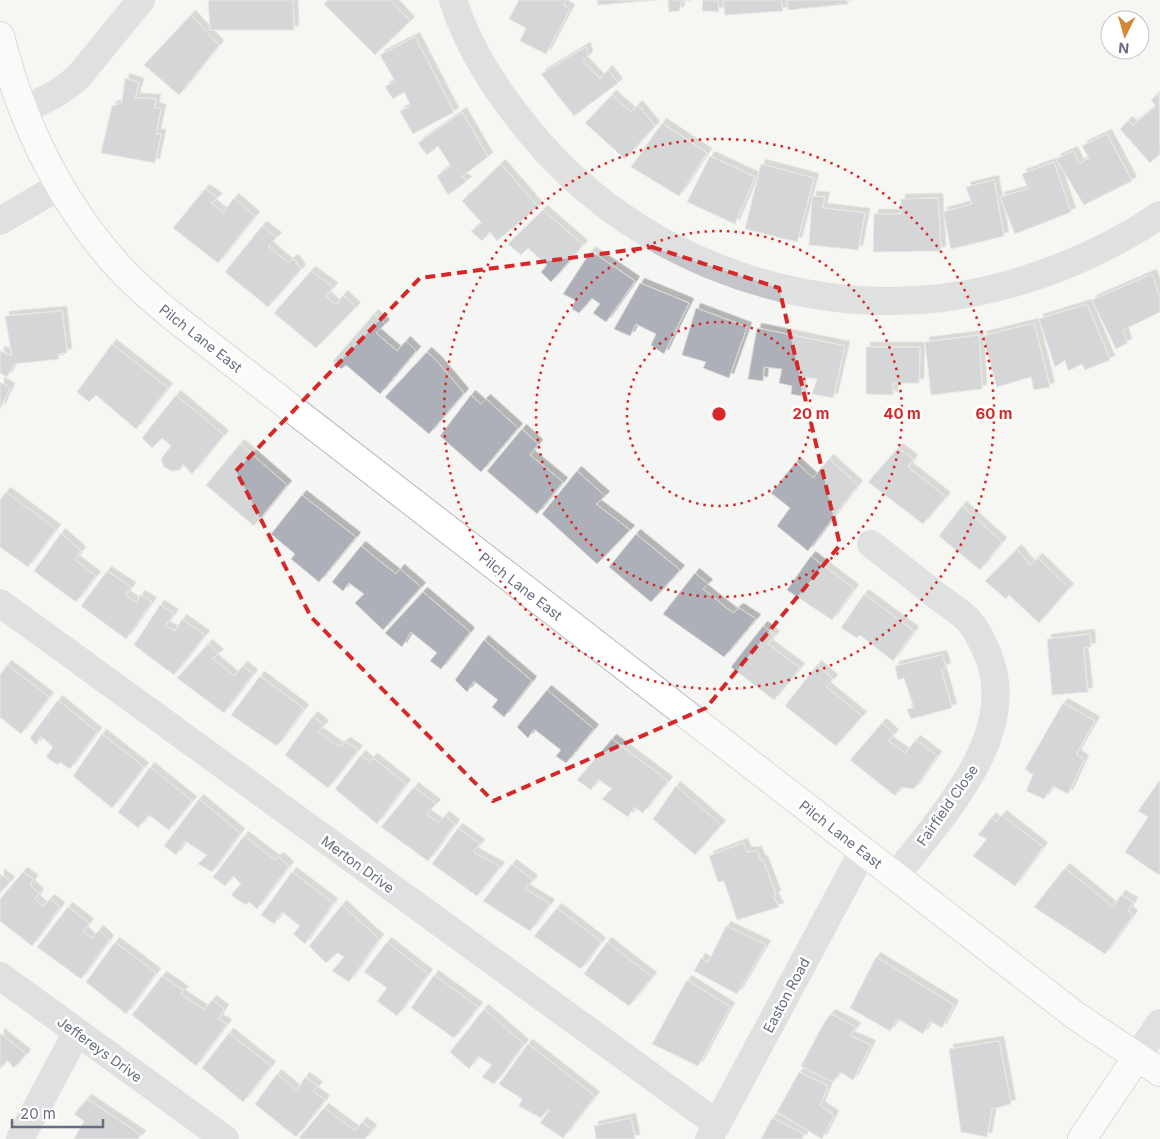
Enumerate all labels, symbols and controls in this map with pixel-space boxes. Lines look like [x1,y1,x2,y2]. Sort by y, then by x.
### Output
north arrow [1100,10,1150,60]
text: N [1118,40,1130,57]
street label: Pilch Lane East [156,300,246,376]
text: 20 m [793,404,829,423]
text: 40 m [883,404,921,423]
text: 60 m [975,404,1013,423]
centre of rings [710,405,728,423]
street label: Pilch Lane East [476,548,566,624]
street label: Fairfield Close [913,761,981,849]
street label: Pilch Lane East [796,796,886,872]
street label: Merton Drive [318,832,398,896]
street label: Easton Road [759,955,813,1035]
street label: Jeffereys Drive [54,1013,146,1085]
scale bar [12,1096,104,1128]
text: 20 m [20,1104,56,1123]

